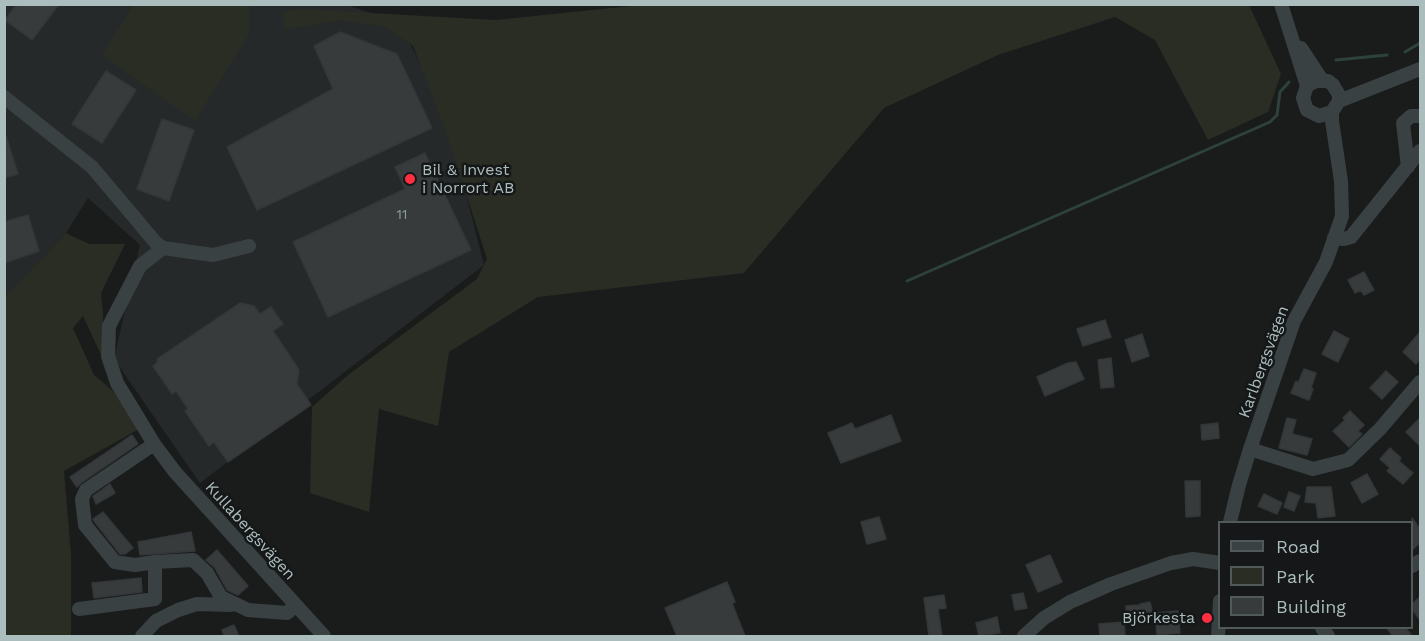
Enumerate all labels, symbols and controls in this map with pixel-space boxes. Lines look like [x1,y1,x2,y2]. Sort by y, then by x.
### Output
place label: Bil & Invest i Norrort AB [422,160,515,198]
marker: Bil & Invest i Norrort AB [403,172,417,186]
house number: 11 [397,207,407,223]
street label: Karlbergsvägen [1235,303,1293,421]
street label: Kullabergsvägen [201,478,299,584]
legend [1218,521,1413,629]
text: Road [1276,536,1320,557]
text: Park [1276,566,1315,587]
text: Building [1276,596,1346,617]
place label: Björkesta [1122,608,1195,628]
marker: Björkesta [1200,611,1214,625]

